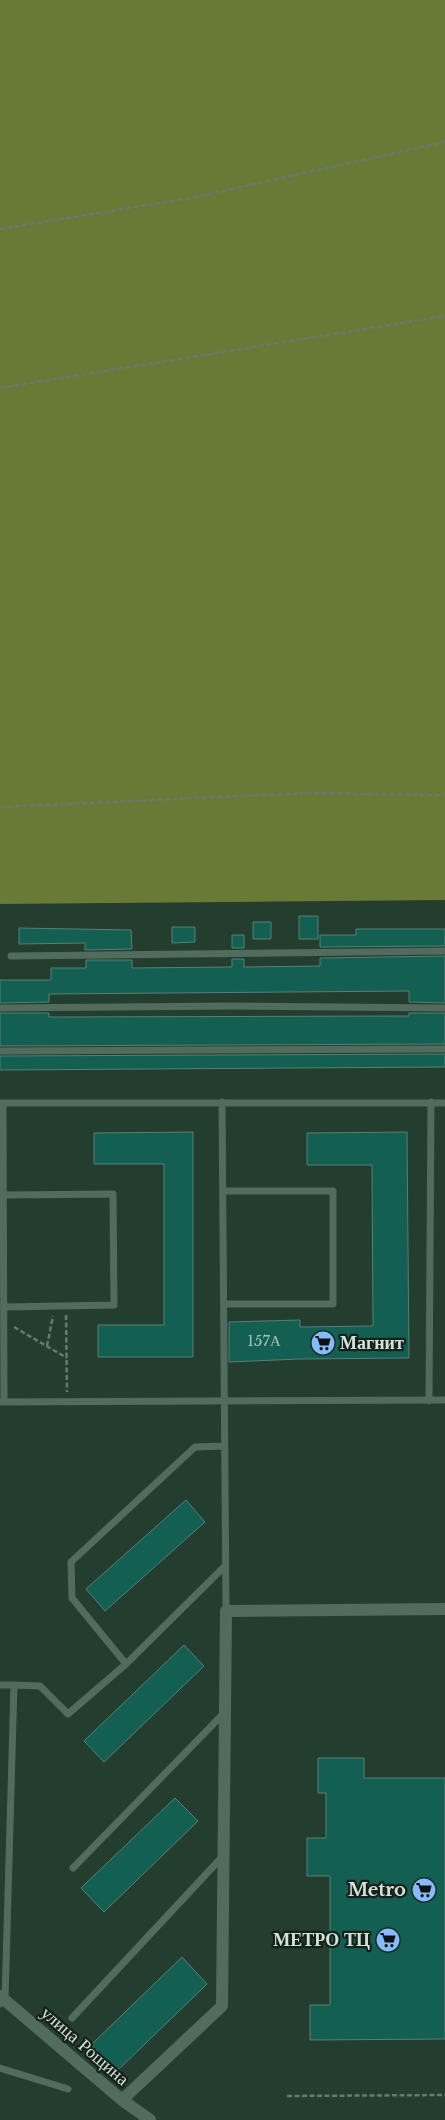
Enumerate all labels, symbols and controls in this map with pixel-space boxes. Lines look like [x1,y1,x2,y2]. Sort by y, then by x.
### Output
supermarket icon: Магнит [310,1330,336,1356]
house number: 157А [247,1331,281,1350]
place label: Магнит [340,1332,404,1354]
supermarket icon: Metro [411,1877,437,1903]
place label: Metro [348,1879,406,1901]
supermarket icon: МЕТРО ТЦ [375,1927,401,1953]
place label: МЕТРО ТЦ [273,1929,370,1951]
street label: улица Рощина [37,2002,133,2090]

